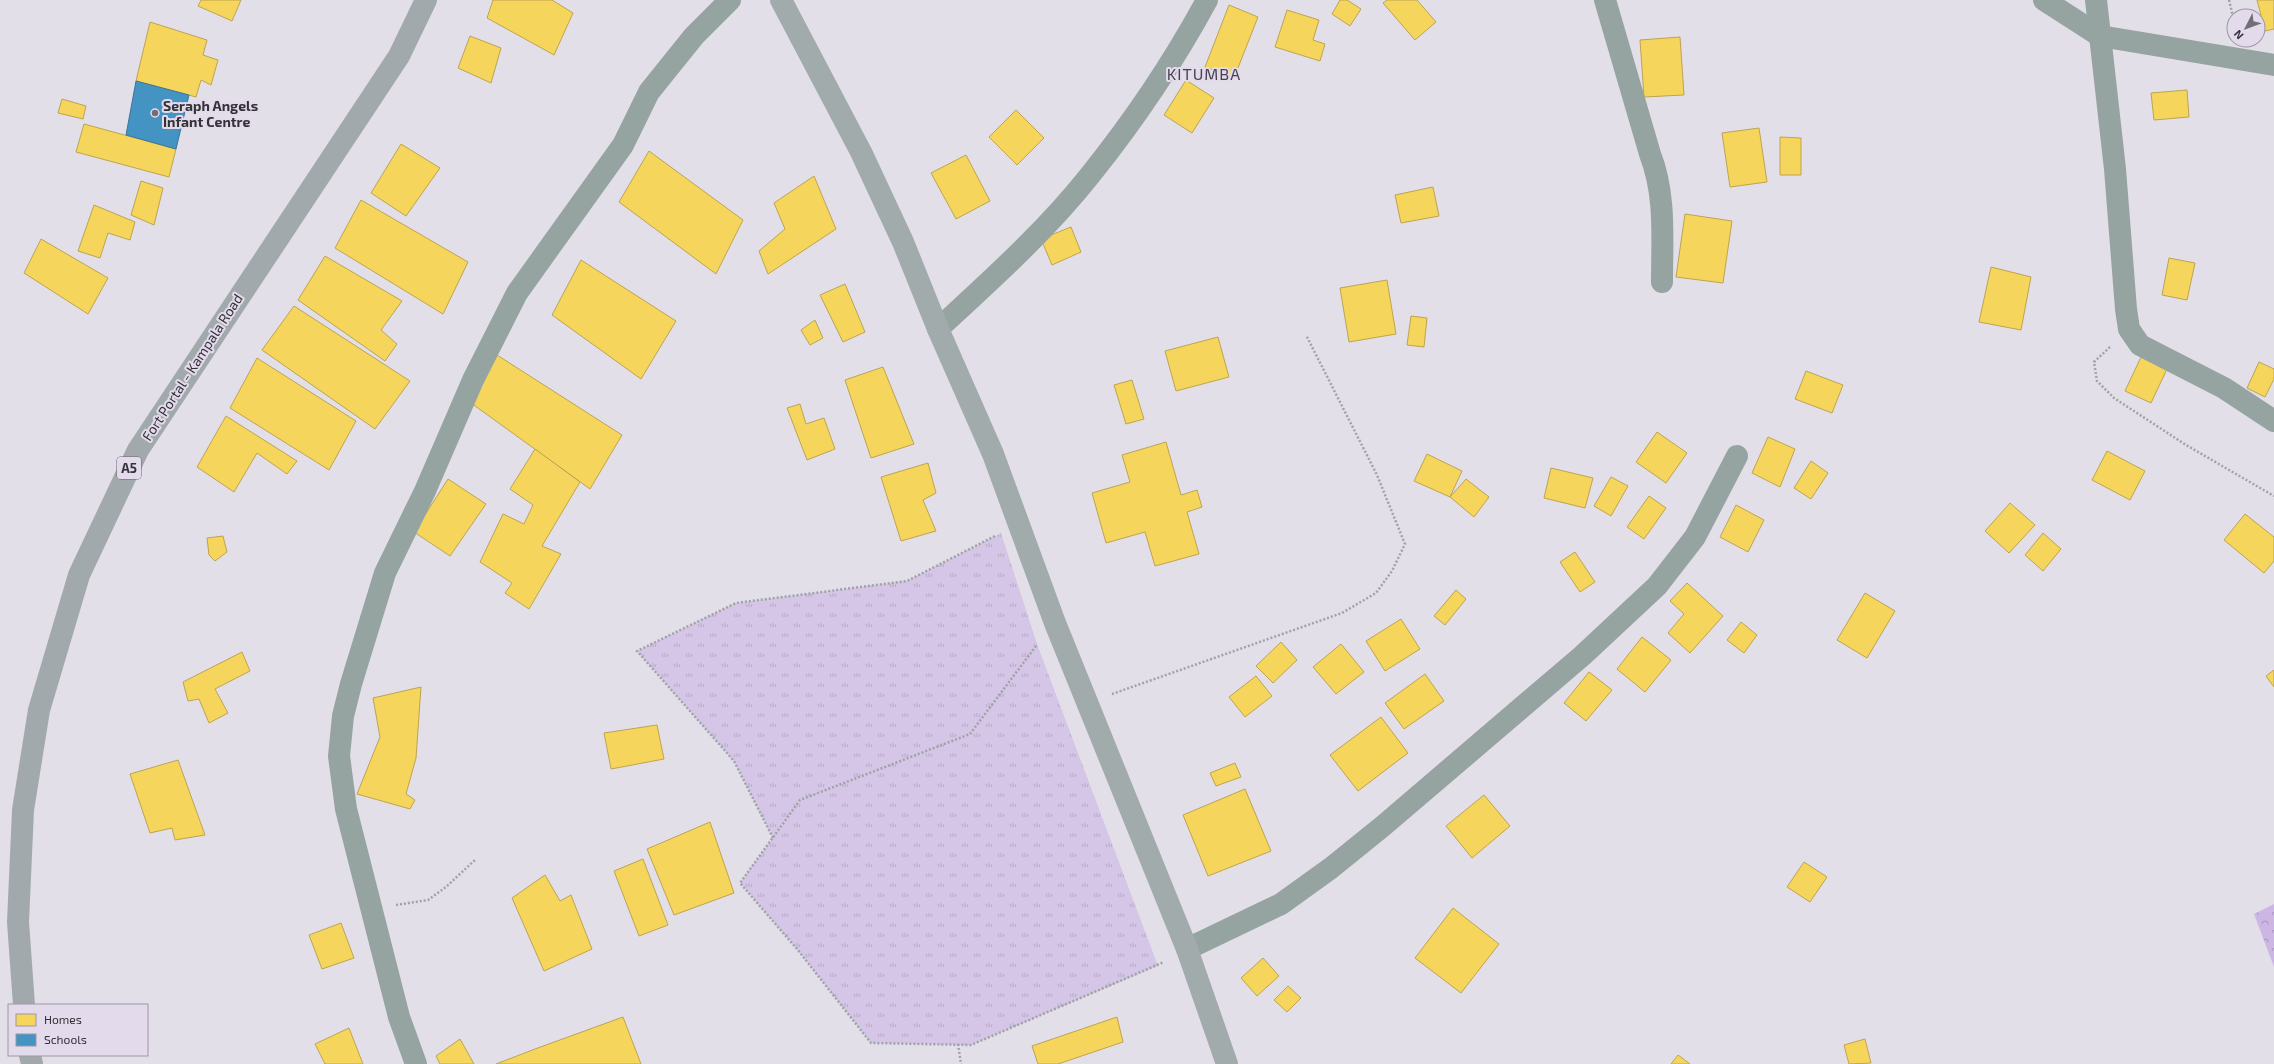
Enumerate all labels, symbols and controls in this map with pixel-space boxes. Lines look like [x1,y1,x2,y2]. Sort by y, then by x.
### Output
north arrow [2226,8,2266,48]
text: N [2231,28,2246,42]
district label: KITUMBA [1167,64,1241,83]
place label: Seraph Angels Infant Centre [163,97,258,130]
marker: Seraph Angels Infant Centre [150,108,160,118]
street label: Fort Portal - Kampala Road [138,290,246,444]
road number: A5 [117,457,141,479]
legend [8,1004,148,1056]
text: Homes [44,1012,82,1026]
text: Schools [44,1032,87,1046]

